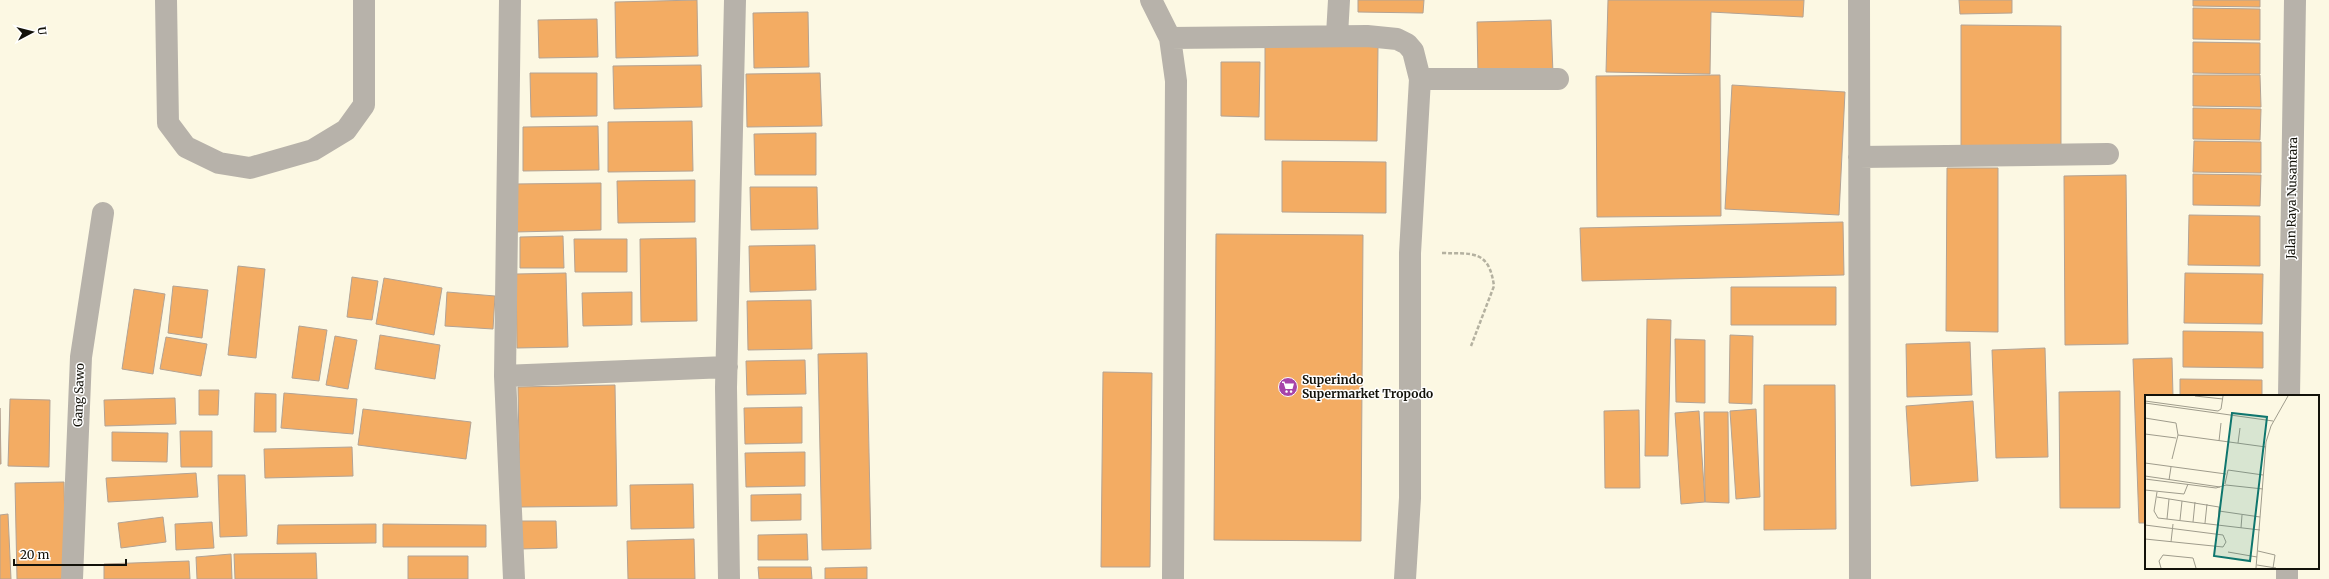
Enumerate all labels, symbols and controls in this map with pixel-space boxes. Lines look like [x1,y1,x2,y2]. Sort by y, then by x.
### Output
north arrow [12,12,52,52]
text: U [34,26,49,37]
street label: Jalan Raya Nusantara [2283,136,2300,260]
street label: Gang Sawo [70,363,87,427]
place label: Superindo Supermarket Tropodo [1302,372,1433,401]
supermarket icon: Superindo Supermarket Tropodo [1277,376,1299,398]
inset map [2145,395,2319,569]
scale bar [14,541,126,567]
text: 20 m [20,547,49,562]

